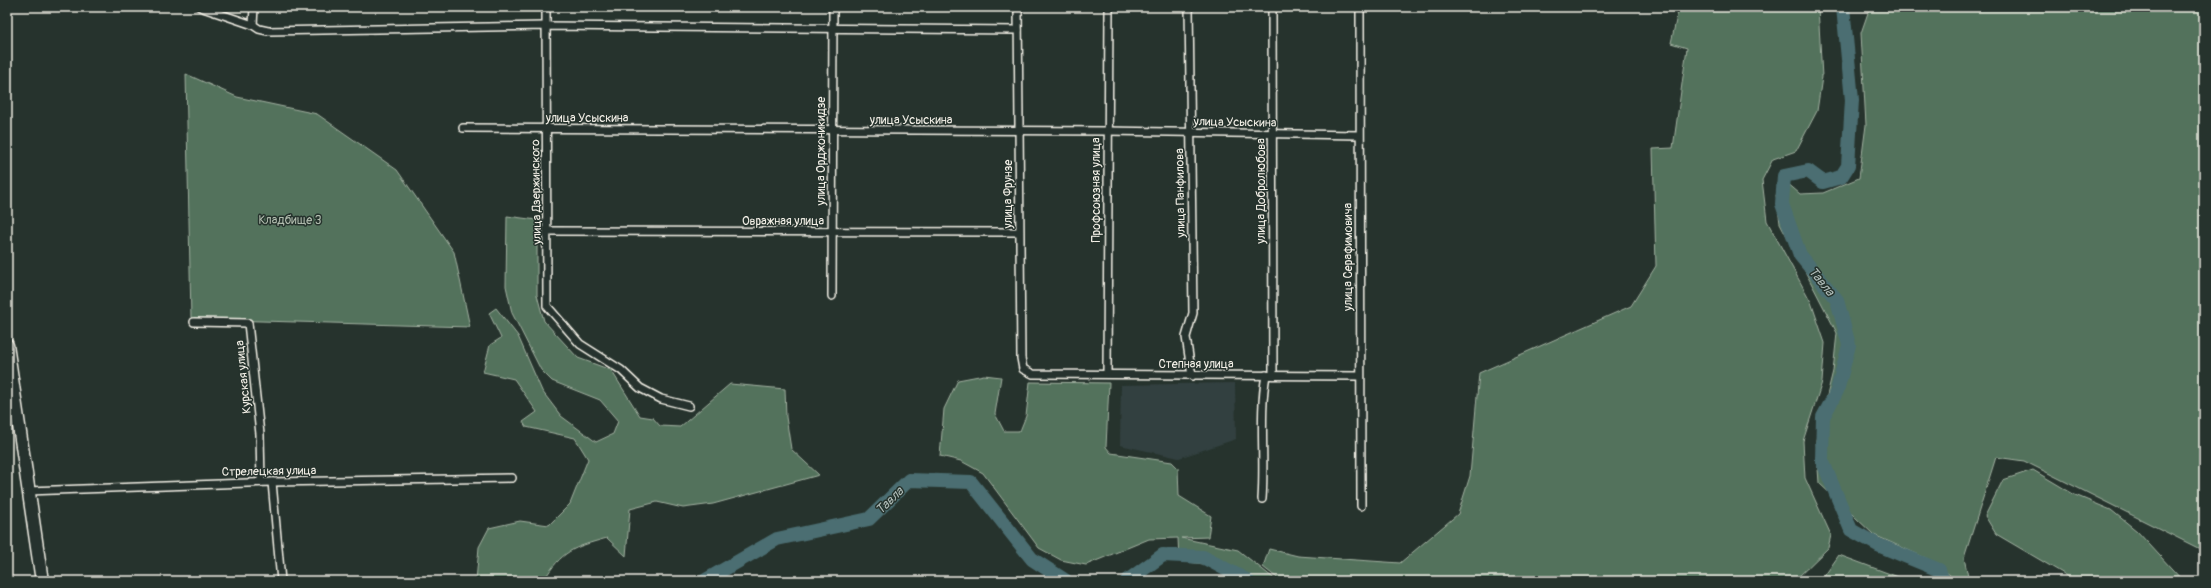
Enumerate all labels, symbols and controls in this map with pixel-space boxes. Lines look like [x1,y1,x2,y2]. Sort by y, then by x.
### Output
street label: улица Орджоникидзе [814,96,829,206]
street label: улица Усыскина [545,111,629,126]
street label: улица Усыскина [869,113,953,128]
street label: улица Усыскина [1193,114,1277,131]
street label: Профсоюзная улица [1089,137,1104,243]
street label: улица Добролюбова [1254,138,1269,245]
street label: улица Дзержинского [528,139,545,246]
street label: улица Панфилова [1172,148,1189,239]
street label: улица Фрунзе [1001,159,1016,230]
street label: улица Серафимовича [1341,203,1356,312]
park label: Кладбище 3 [258,213,322,228]
street label: Овражная улица [742,214,824,229]
water label: Тавла [1805,264,1838,300]
street label: Курская улица [232,339,255,414]
street label: Степная улица [1158,357,1234,372]
street label: Стрелецкая улица [222,463,317,480]
water label: Тавла [872,483,908,518]

